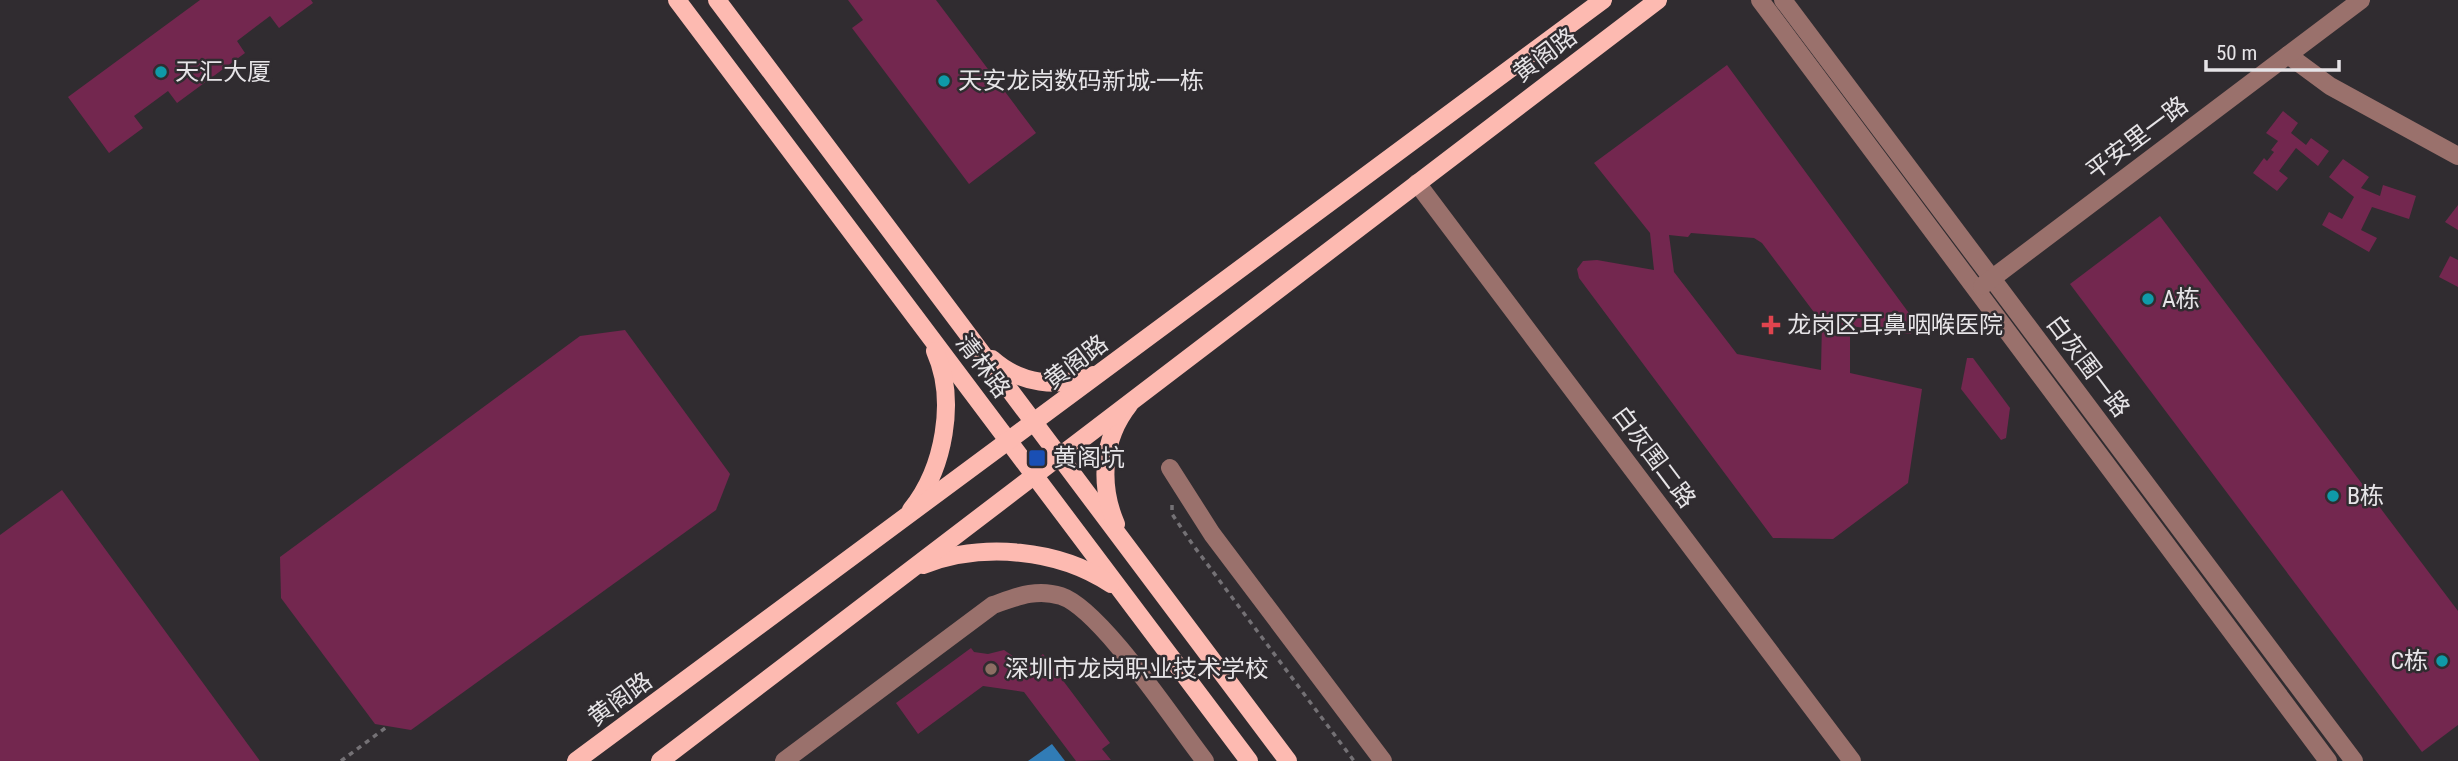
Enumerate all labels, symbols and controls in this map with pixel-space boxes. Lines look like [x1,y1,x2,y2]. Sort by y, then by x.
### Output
street label: 黄阁路 [1508,22,1582,88]
scale bar [2206,28,2339,72]
text: 50 m [2216,41,2257,65]
place label: 天汇大厦 [175,58,271,86]
marker: 天汇大厦 [153,64,169,80]
place label: 天安龙岗数码新城-一栋 [958,67,1204,95]
marker: 天安龙岗数码新城-一栋 [936,73,952,89]
street label: 平安里一路 [2081,91,2193,185]
place label: A栋 [2162,285,2200,313]
marker: A栋 [2140,291,2156,307]
street label: 白灰围一路 [2041,310,2135,422]
place label: 龙岗区耳鼻咽喉医院 [1787,311,2003,339]
marker: 龙岗区耳鼻咽喉医院 [1761,315,1781,335]
street label: 清林路 [950,329,1016,403]
street label: 黄阁路 [1039,329,1113,395]
street label: 白灰围二路 [1607,401,1701,513]
place label: 黄阁坑 [1053,444,1125,472]
marker: 黄阁坑 [1027,448,1047,468]
place label: B栋 [2347,482,2384,510]
marker: B栋 [2325,488,2341,504]
place label: C栋 [2390,647,2428,675]
marker: C栋 [2434,653,2450,669]
place label: 深圳市龙岗职业技术学校 [1005,655,1269,683]
marker: 深圳市龙岗职业技术学校 [983,661,999,677]
street label: 黄阁路 [583,667,657,731]

